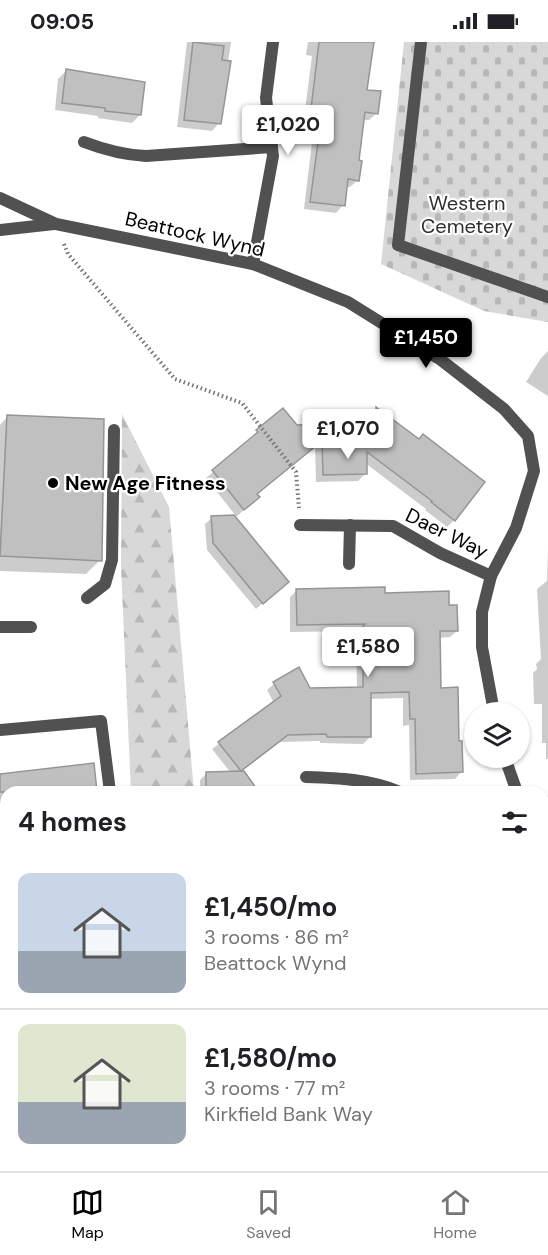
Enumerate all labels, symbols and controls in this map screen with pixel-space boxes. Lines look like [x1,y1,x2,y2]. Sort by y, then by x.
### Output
text: 09:05 [30,7,94,36]
pin: £1,020 [239,105,337,156]
text: £1,020 [256,111,320,137]
park label: Western Cemetery [421,190,513,239]
street label: Beattock Wynd [123,205,267,263]
pin: £1,450 [377,318,475,369]
text: £1,450 [394,324,458,350]
pin: £1,070 [299,409,397,460]
text: £1,070 [316,415,380,441]
place label: New Age Fitness [65,470,226,496]
marker: New Age Fitness [46,476,60,490]
street label: Daer Way [401,502,493,564]
pin: £1,580 [319,627,417,678]
text: £1,580 [336,633,400,659]
map controls [464,702,530,768]
button: layers [464,702,530,768]
text: 4 homes [18,805,127,839]
icon: filters [498,806,531,839]
text: £1,450/mo [204,890,337,924]
icon: home [66,897,138,969]
text: 3 rooms · 86 m² [204,924,349,950]
text: Beattock Wynd [204,950,347,976]
text: £1,580/mo [204,1041,337,1075]
icon: home [66,1048,138,1120]
text: 3 rooms · 77 m² [204,1075,345,1101]
text: Kirkfield Bank Way [204,1101,373,1127]
tab: Map [71,1186,104,1243]
tab: Saved [246,1186,291,1243]
tab: Home [433,1186,477,1243]

